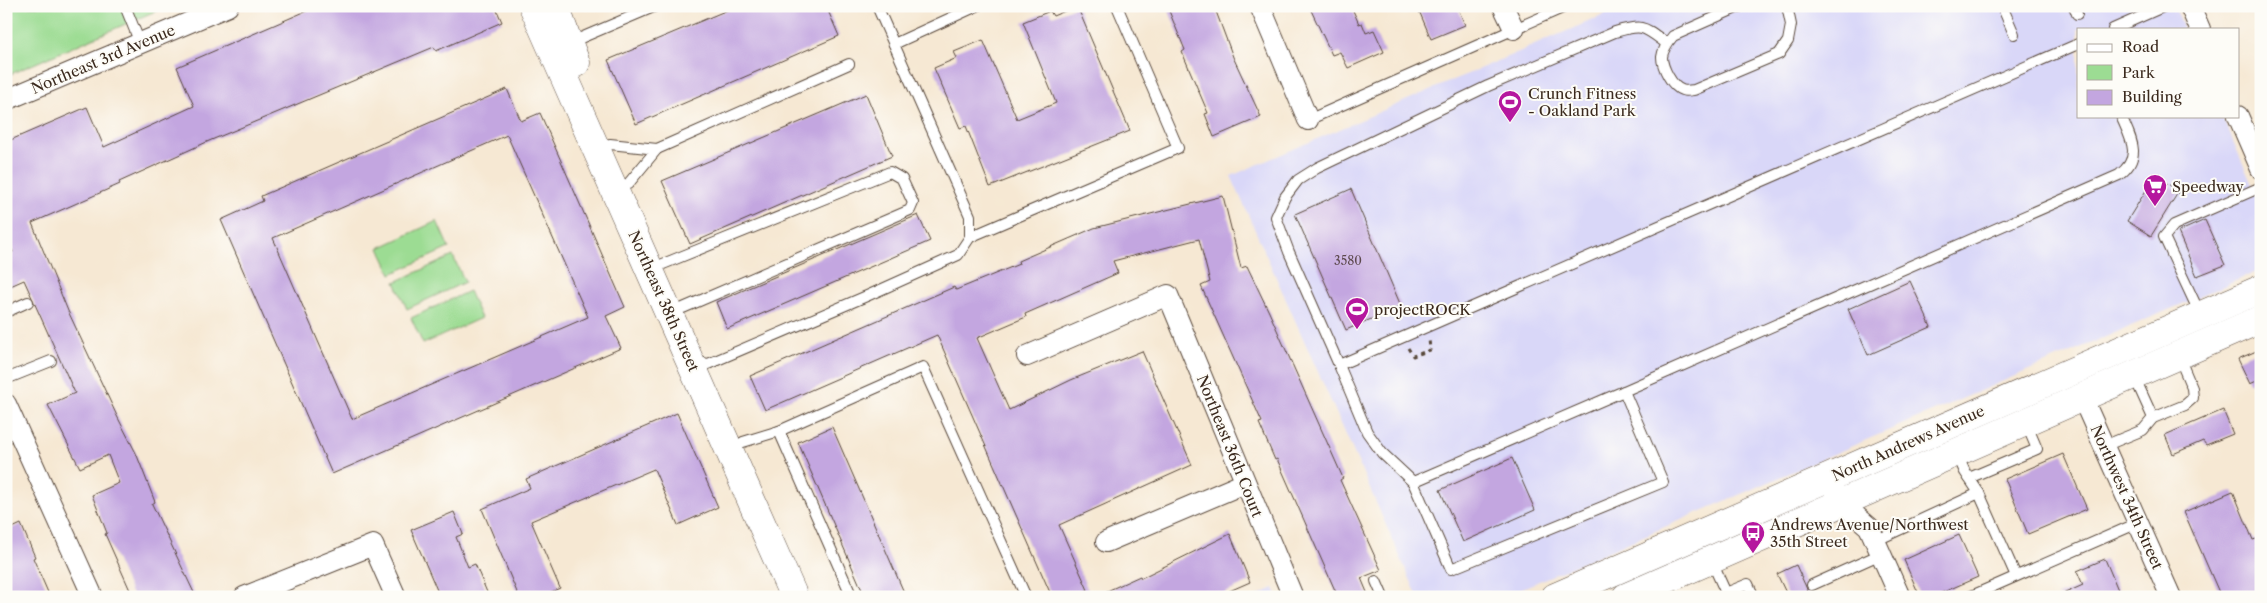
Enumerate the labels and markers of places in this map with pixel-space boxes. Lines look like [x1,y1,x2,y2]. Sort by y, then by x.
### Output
place label: Crunch Fitness - Oakland Park [1528,84,1637,120]
sports icon: Crunch Fitness - Oakland Park [1497,89,1523,123]
supermarket icon: Speedway [2142,173,2168,207]
place label: Speedway [2172,177,2244,196]
sports icon: projectROCK [1344,296,1370,330]
place label: projectROCK [1374,300,1472,319]
place label: Andrews Avenue/Northwest 35th Street [1769,515,1969,551]
bus stop icon: Andrews Avenue/Northwest 35th Street [1740,520,1766,554]

